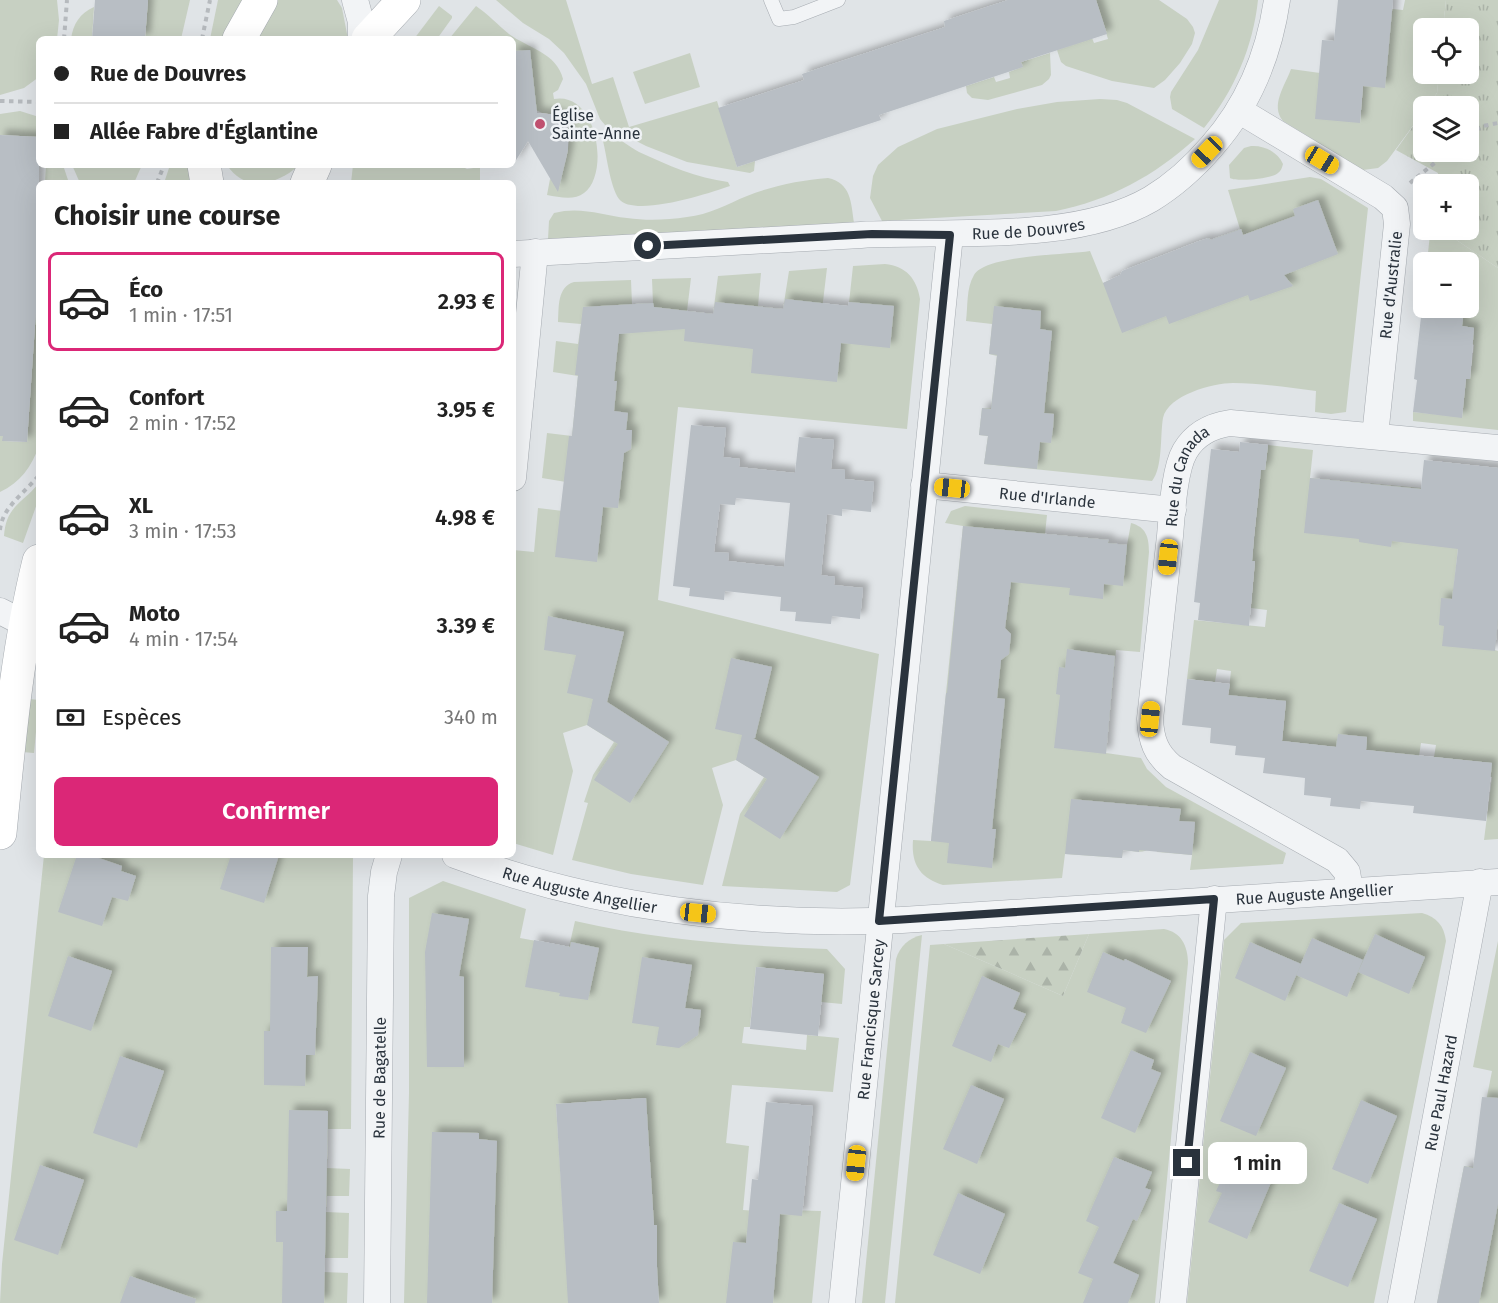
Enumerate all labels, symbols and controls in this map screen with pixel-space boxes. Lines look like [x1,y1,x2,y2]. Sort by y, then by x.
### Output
map controls [1413,18,1479,318]
button: locate [1413,18,1479,84]
text: Rue de Douvres [90,60,246,87]
button: layers [1413,96,1479,162]
place label: Église Sainte-Anne [552,105,641,143]
marker: Église Sainte-Anne [533,117,547,131]
text: Allée Fabre d'Églantine [90,118,318,145]
car [1188,133,1226,171]
car [1302,143,1342,177]
button: + [1413,174,1479,240]
text: Choisir une course [54,200,280,232]
street label: Rue de Douvres [972,214,1086,243]
street label: Rue d'Australie [1376,230,1406,340]
route start [634,232,661,259]
button: − [1413,252,1479,318]
icon: car [57,275,111,329]
text: Éco [129,276,163,303]
text: 2.93 € [438,288,495,315]
text: 1 min · 17:51 [129,303,233,327]
icon: car [57,383,111,437]
text: Confort [129,384,205,411]
text: 3.95 € [437,396,495,423]
text: 2 min · 17:52 [129,411,236,435]
street label: Rue du Canada [1161,421,1213,528]
car [933,477,971,499]
street label: Rue d'Irlande [998,483,1097,512]
icon: car [57,491,111,545]
text: XL [129,492,153,519]
text: 4.98 € [435,504,495,531]
text: 3 min · 17:53 [129,519,236,543]
car [1157,538,1179,576]
icon: car [57,599,111,653]
text: Moto [129,600,180,627]
text: 3.39 € [437,612,495,639]
text: 4 min · 17:54 [129,627,238,651]
car [1139,700,1161,738]
icon: cash [54,701,87,734]
text: Espèces [102,704,181,731]
text: 340 m [444,705,498,729]
button: Confirmer [54,777,498,846]
street label: Rue Auguste Angellier [500,862,659,917]
street label: Rue Auguste Angellier [1235,879,1395,908]
car [679,902,717,924]
street label: Rue Francisque Sarcey [853,938,888,1101]
street label: Rue de Bagatelle [369,1017,389,1139]
street label: Rue Paul Hazard [1420,1033,1461,1152]
callout: 1 min [1208,1142,1307,1184]
car [845,1144,867,1182]
route end [1173,1149,1200,1176]
text: 1 min [1233,1151,1282,1175]

